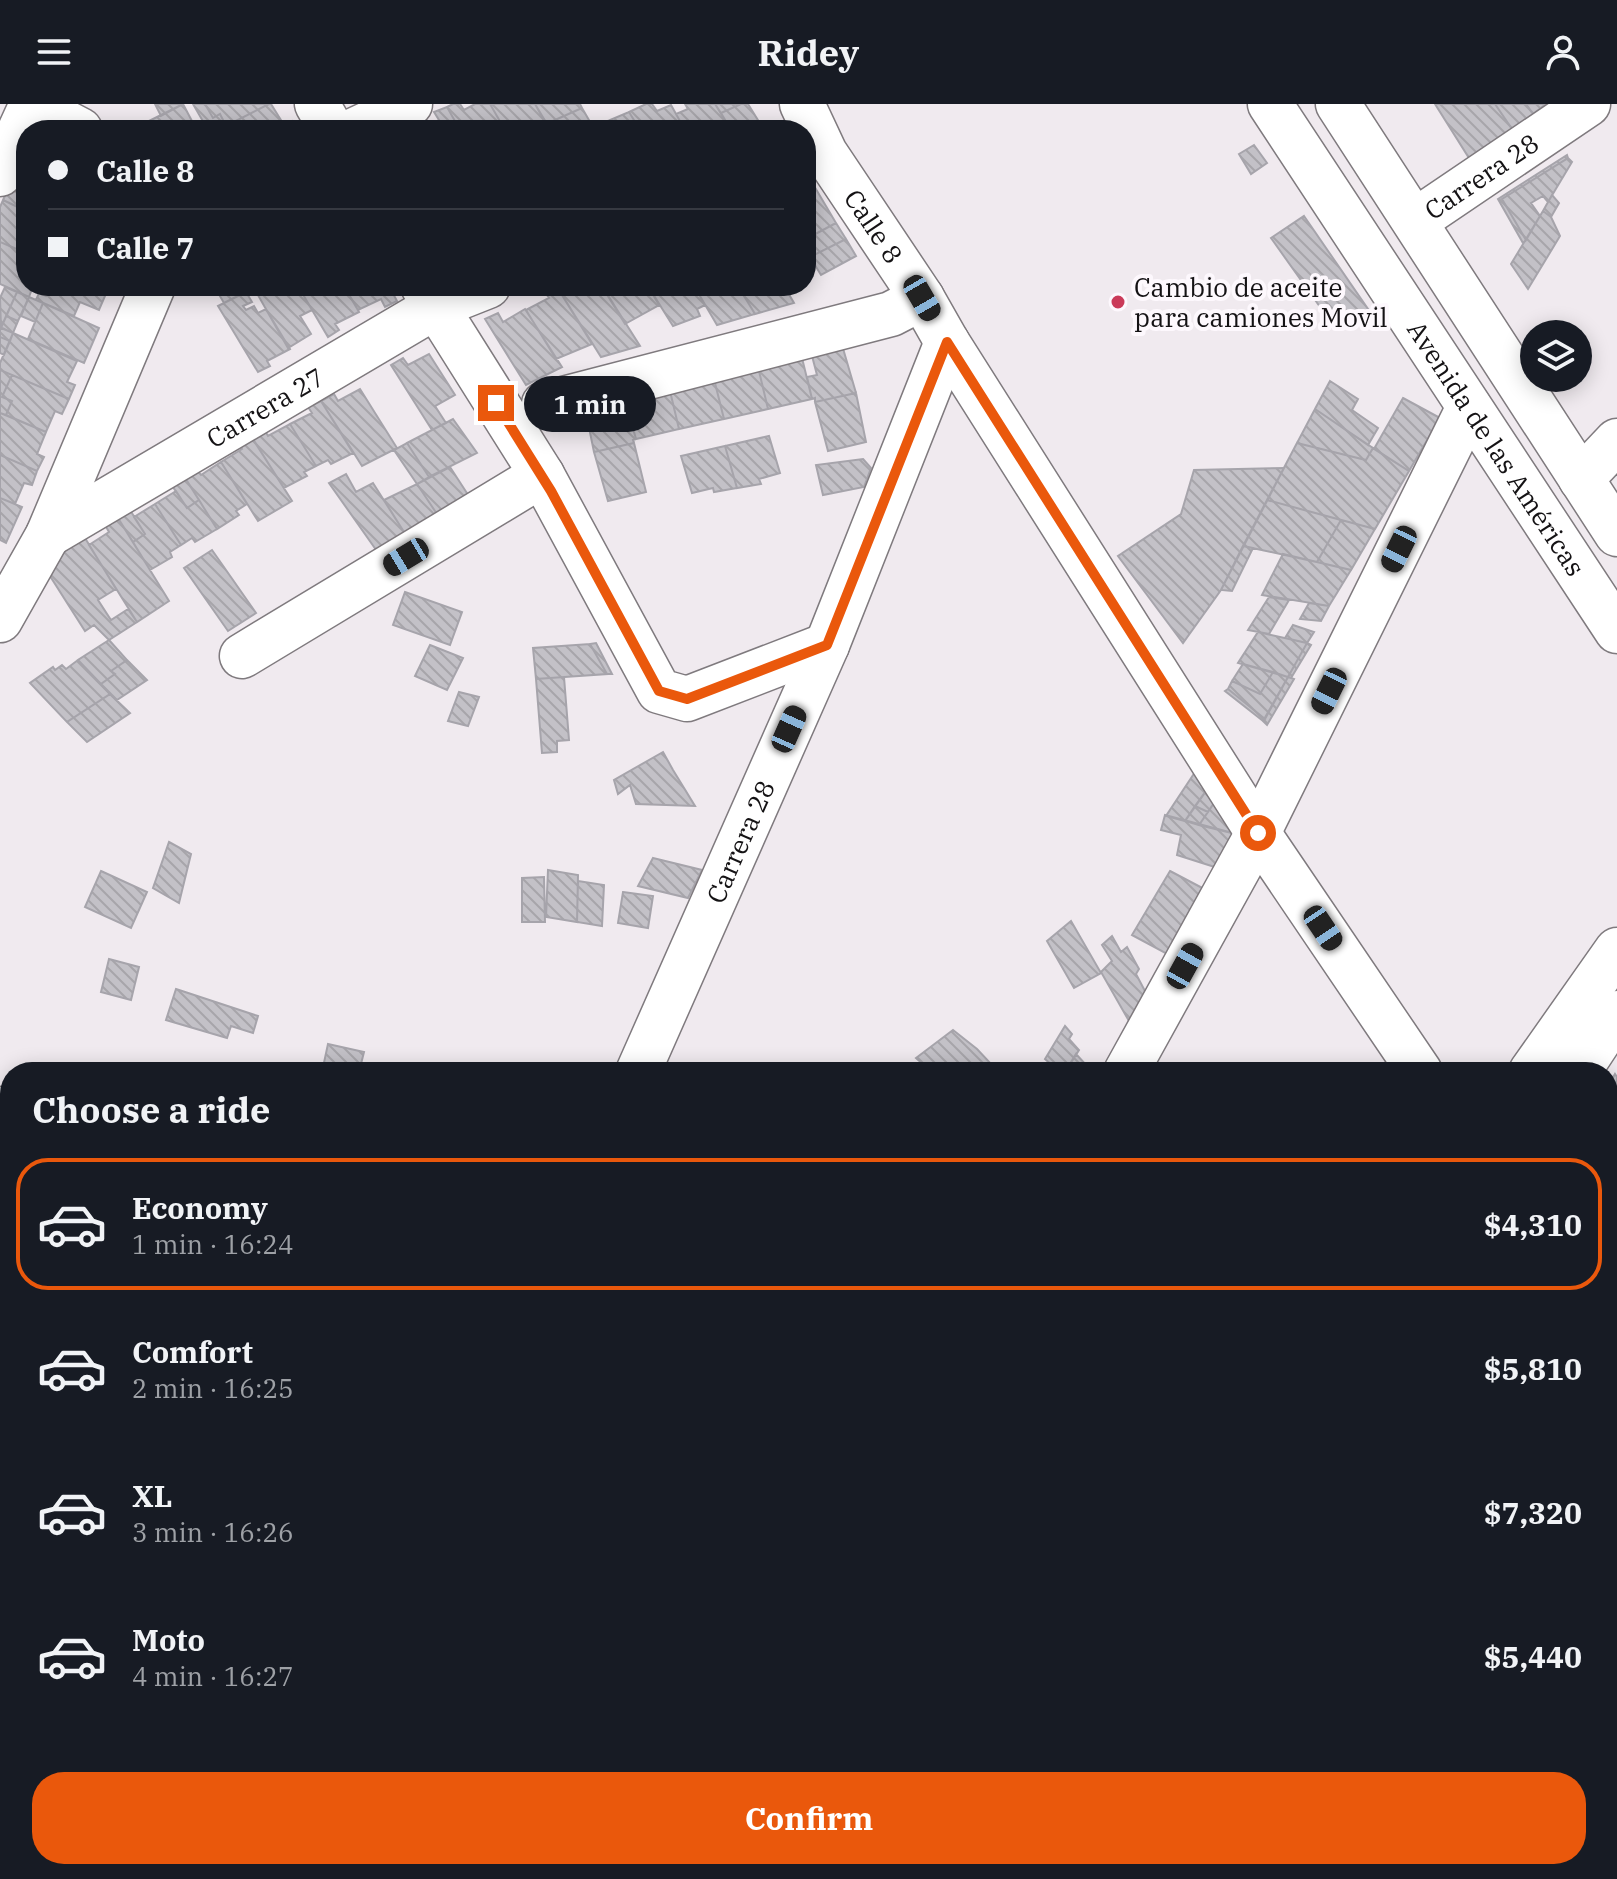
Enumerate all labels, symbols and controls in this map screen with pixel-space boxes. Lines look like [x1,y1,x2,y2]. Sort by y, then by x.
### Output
text: Ridey [758,29,859,76]
icon: menu [32,30,76,74]
icon: person [1541,30,1585,74]
street label: Carrera 28 [1418,125,1545,227]
text: Calle 8 [96,151,194,190]
street label: Calle 8 [837,182,911,270]
text: Calle 7 [96,228,194,267]
place label: Cambio de aceite para camiones Movil [1134,270,1388,334]
car [900,271,944,325]
marker: Cambio de aceite para camiones Movil [1109,293,1127,311]
street label: Avenida de las Américas [1400,314,1593,582]
map controls [1520,320,1592,392]
button: layers [1520,320,1592,392]
street label: Carrera 27 [200,359,330,455]
callout: 1 min [524,375,656,431]
route end [478,385,514,421]
text: 1 min [554,387,626,421]
car [1378,522,1420,576]
car [379,534,433,580]
car [1308,664,1350,718]
car [768,702,810,756]
street label: Carrera 28 [698,775,782,908]
route start [1240,815,1276,851]
car [1300,901,1346,955]
car [1163,939,1207,993]
text: Choose a ride [32,1086,271,1133]
icon: car [36,1188,108,1260]
text: Economy [132,1188,268,1227]
text: $4,310 [1484,1205,1582,1244]
text: 1 min · 16:24 [132,1227,294,1261]
icon: car [36,1332,108,1404]
text: Comfort [132,1332,253,1371]
text: $5,810 [1484,1349,1582,1388]
text: 2 min · 16:25 [132,1371,294,1405]
icon: car [36,1476,108,1548]
text: XL [132,1476,172,1515]
text: $7,320 [1484,1493,1582,1532]
text: 3 min · 16:26 [132,1515,294,1549]
icon: car [36,1620,108,1692]
text: Moto [132,1620,205,1659]
text: $5,440 [1484,1637,1582,1676]
text: 4 min · 16:27 [132,1659,294,1693]
button: Confirm [32,1772,1586,1864]

